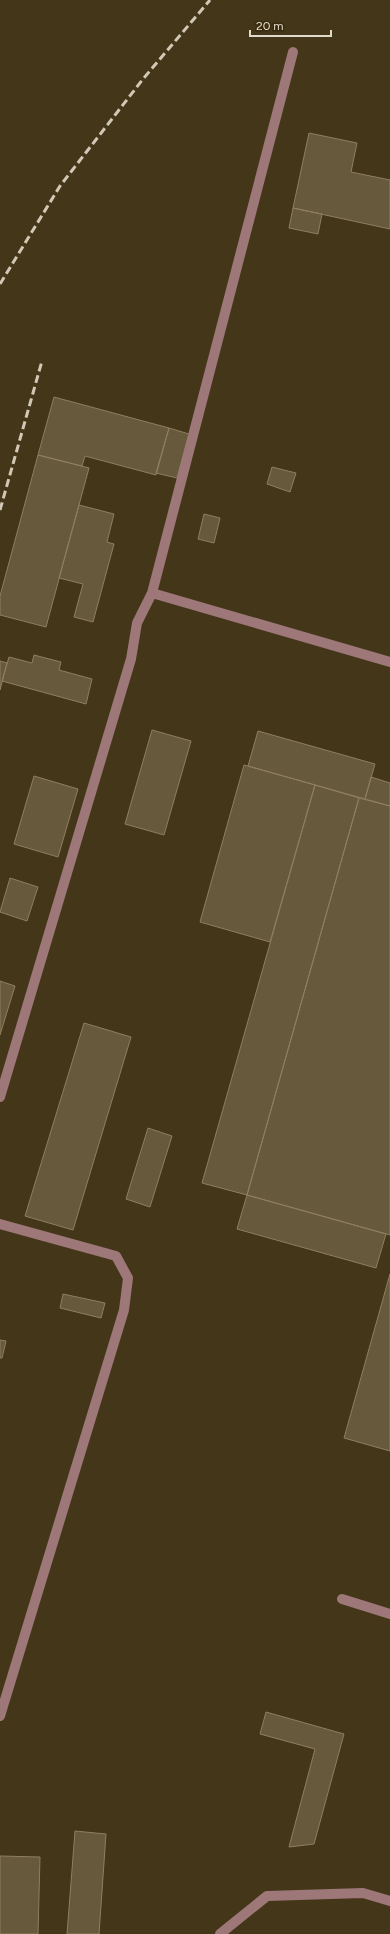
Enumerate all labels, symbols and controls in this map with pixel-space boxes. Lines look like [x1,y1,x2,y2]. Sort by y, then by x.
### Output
scale bar [250,12,331,38]
text: 20 m [256,19,284,33]

